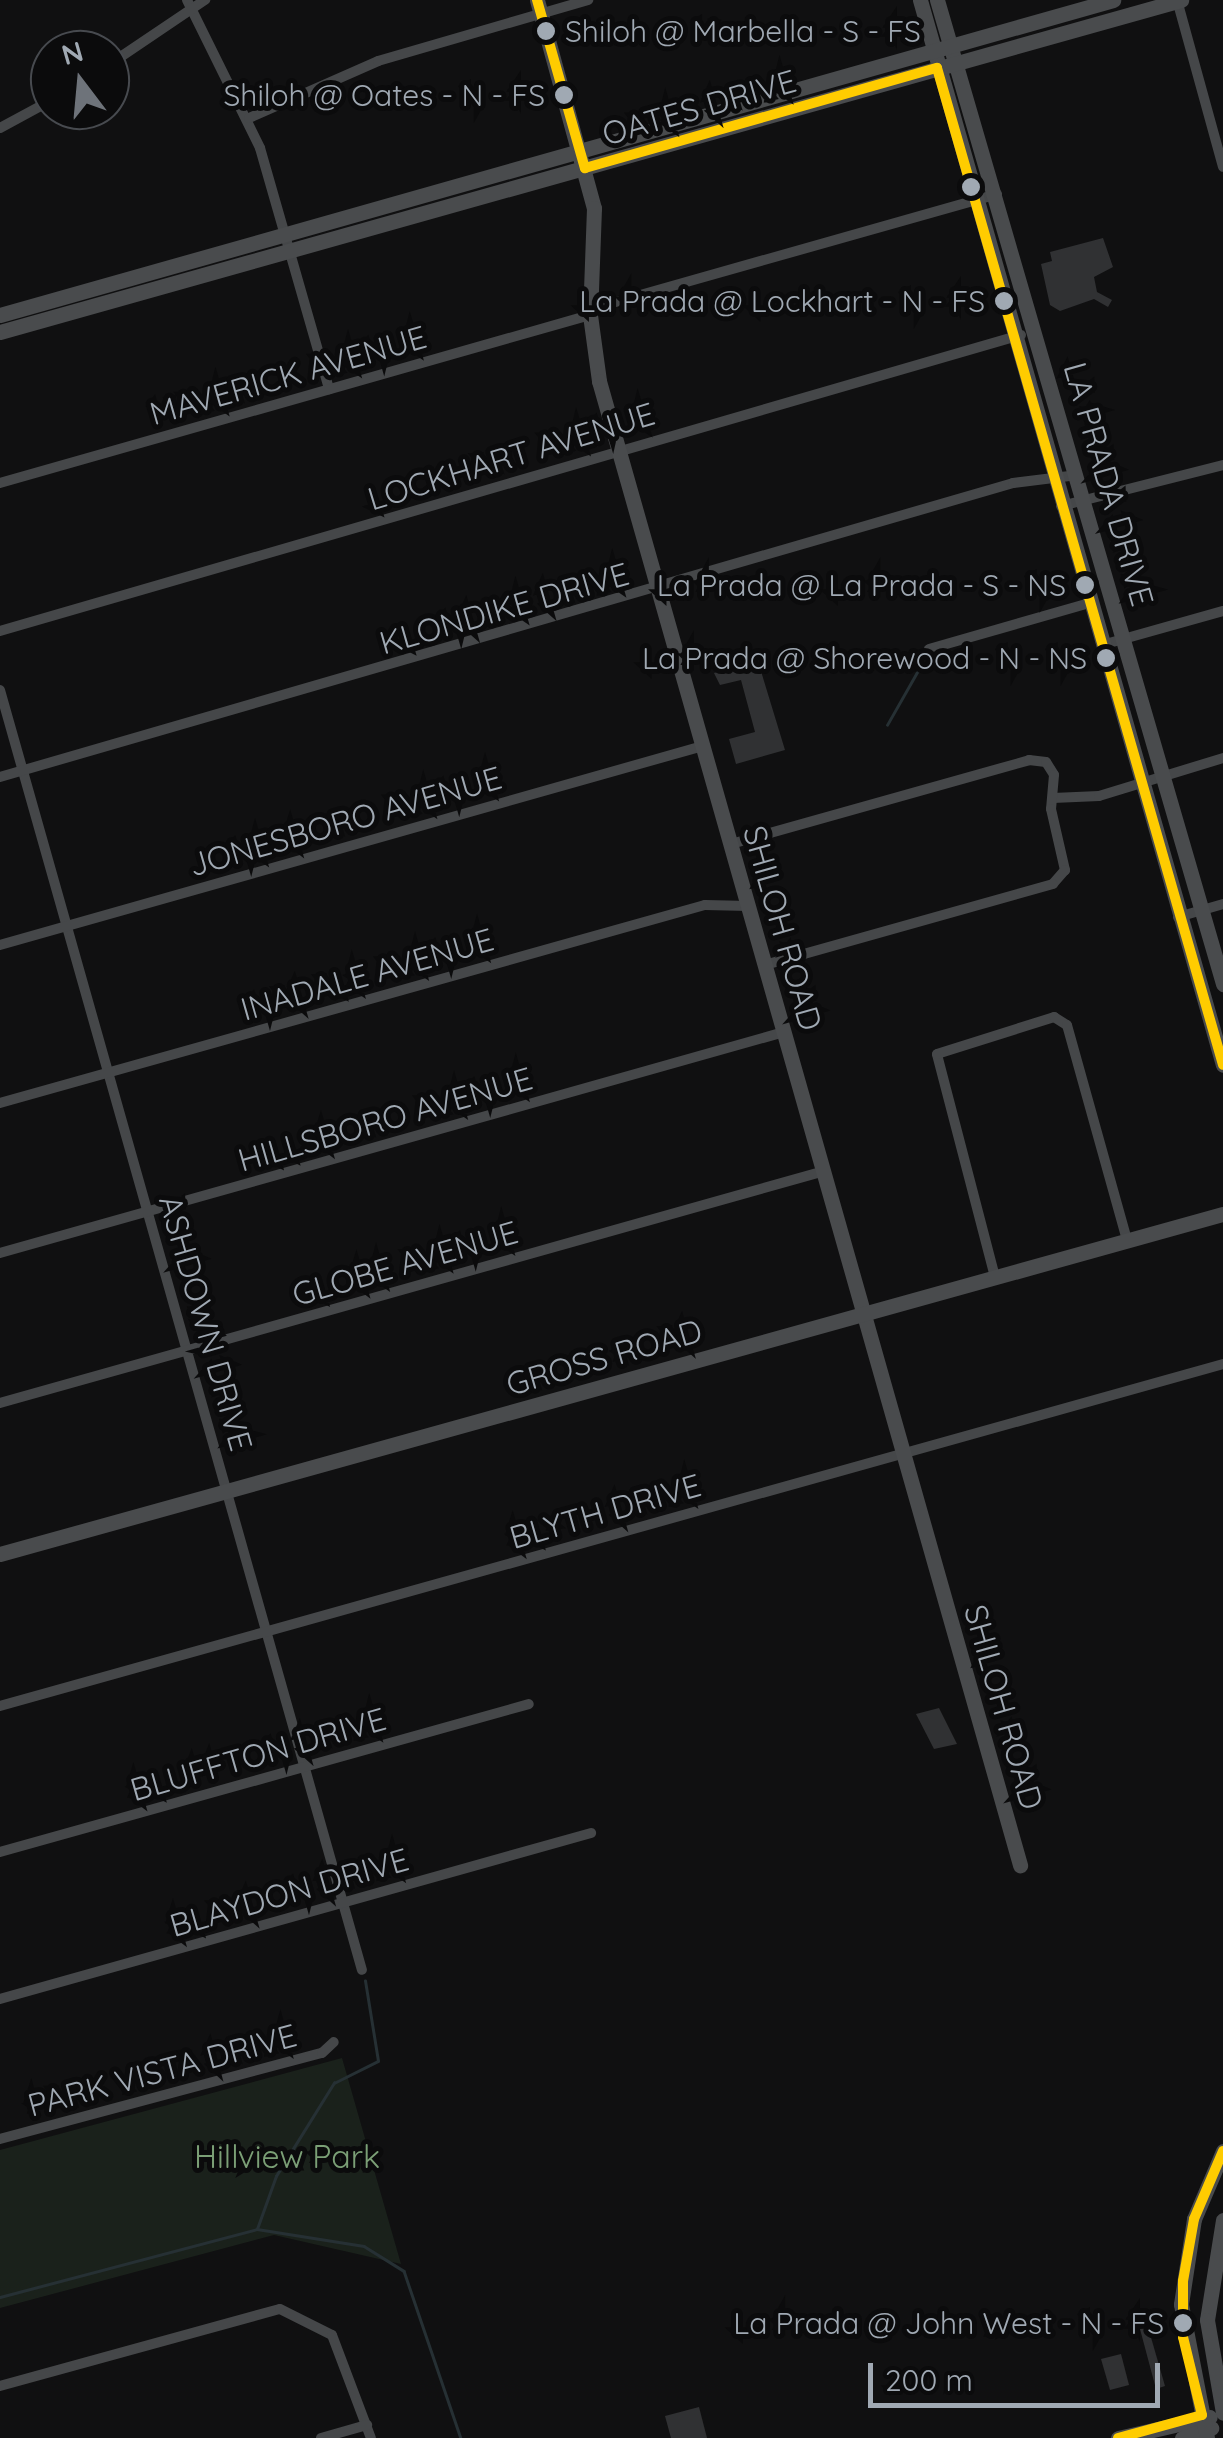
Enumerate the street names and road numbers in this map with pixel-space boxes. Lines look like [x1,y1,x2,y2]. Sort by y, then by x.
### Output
street label: OATES DRIVE [598,61,800,153]
street label: MAVERICK AVENUE [145,317,431,433]
street label: LA PRADA DRIVE [1056,358,1162,610]
street label: LOCKHART AVENUE [363,394,659,518]
street label: KLONDIKE DRIVE [375,554,633,662]
street label: JONESBORO AVENUE [184,758,506,884]
street label: SHILOH ROAD [735,821,831,1035]
street label: INADALE AVENUE [236,920,498,1028]
street label: HILLSBORO AVENUE [233,1059,537,1179]
street label: ASHDOWN DRIVE [151,1191,261,1455]
street label: GLOBE AVENUE [288,1212,522,1314]
street label: GROSS ROAD [502,1311,706,1403]
street label: BLYTH DRIVE [505,1465,705,1557]
street label: SHILOH ROAD [956,1600,1052,1814]
street label: BLUFFTON DRIVE [126,1699,390,1809]
street label: BLAYDON DRIVE [165,1840,413,1944]
street label: PARK VISTA DRIVE [23,2016,301,2124]

